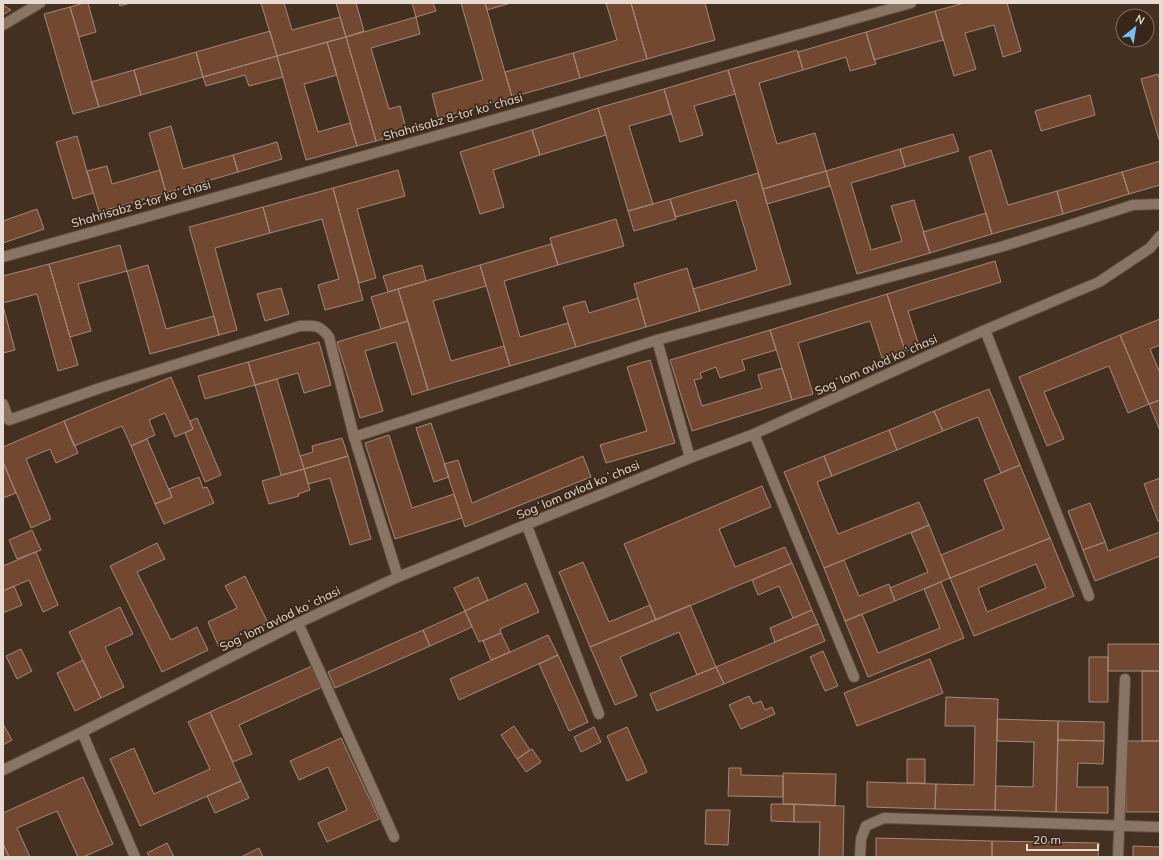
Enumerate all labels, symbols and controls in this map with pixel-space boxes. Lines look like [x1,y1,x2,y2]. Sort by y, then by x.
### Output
north arrow [1115,8,1155,48]
text: N [1133,11,1147,27]
street label: Shahrisabz 8-tor koʻchasi [381,89,524,144]
street label: Shahrisabz 8-tor koʻchasi [69,176,212,231]
street label: Sogʻlom avlod koʻchasi [812,331,939,398]
street label: Sogʻlom avlod koʻchasi [514,457,642,522]
street label: Sogʻlom avlod koʻchasi [217,583,343,654]
scale bar [1027,826,1098,852]
text: 20 m [1033,832,1061,847]

